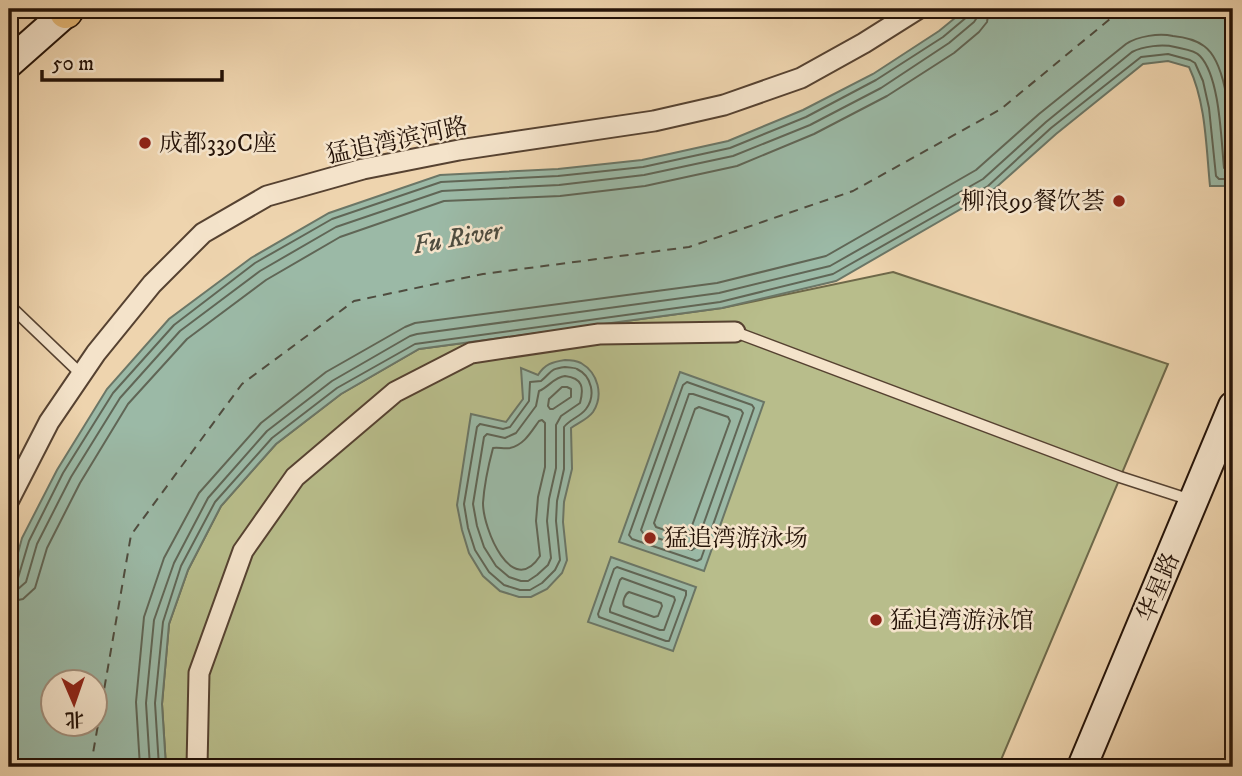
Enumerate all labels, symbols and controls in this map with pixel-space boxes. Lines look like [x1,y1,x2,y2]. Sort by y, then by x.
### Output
scale bar [42,38,222,82]
text: 50 m [52,51,94,77]
street label: 猛追湾滨河路 [324,111,471,171]
place label: 成都339C座 [159,129,277,159]
marker: 成都339C座 [137,135,153,151]
place label: 柳浪99餐饮荟 [961,187,1105,217]
marker: 柳浪99餐饮荟 [1111,193,1127,209]
water label: Fu River [410,214,506,263]
place label: 猛追湾游泳场 [664,524,808,554]
marker: 猛追湾游泳场 [642,530,658,546]
street label: 华星路 [1131,548,1187,626]
place label: 猛追湾游泳馆 [890,606,1034,636]
marker: 猛追湾游泳馆 [868,612,884,628]
north arrow [38,668,108,738]
text: 北 [65,707,84,730]

